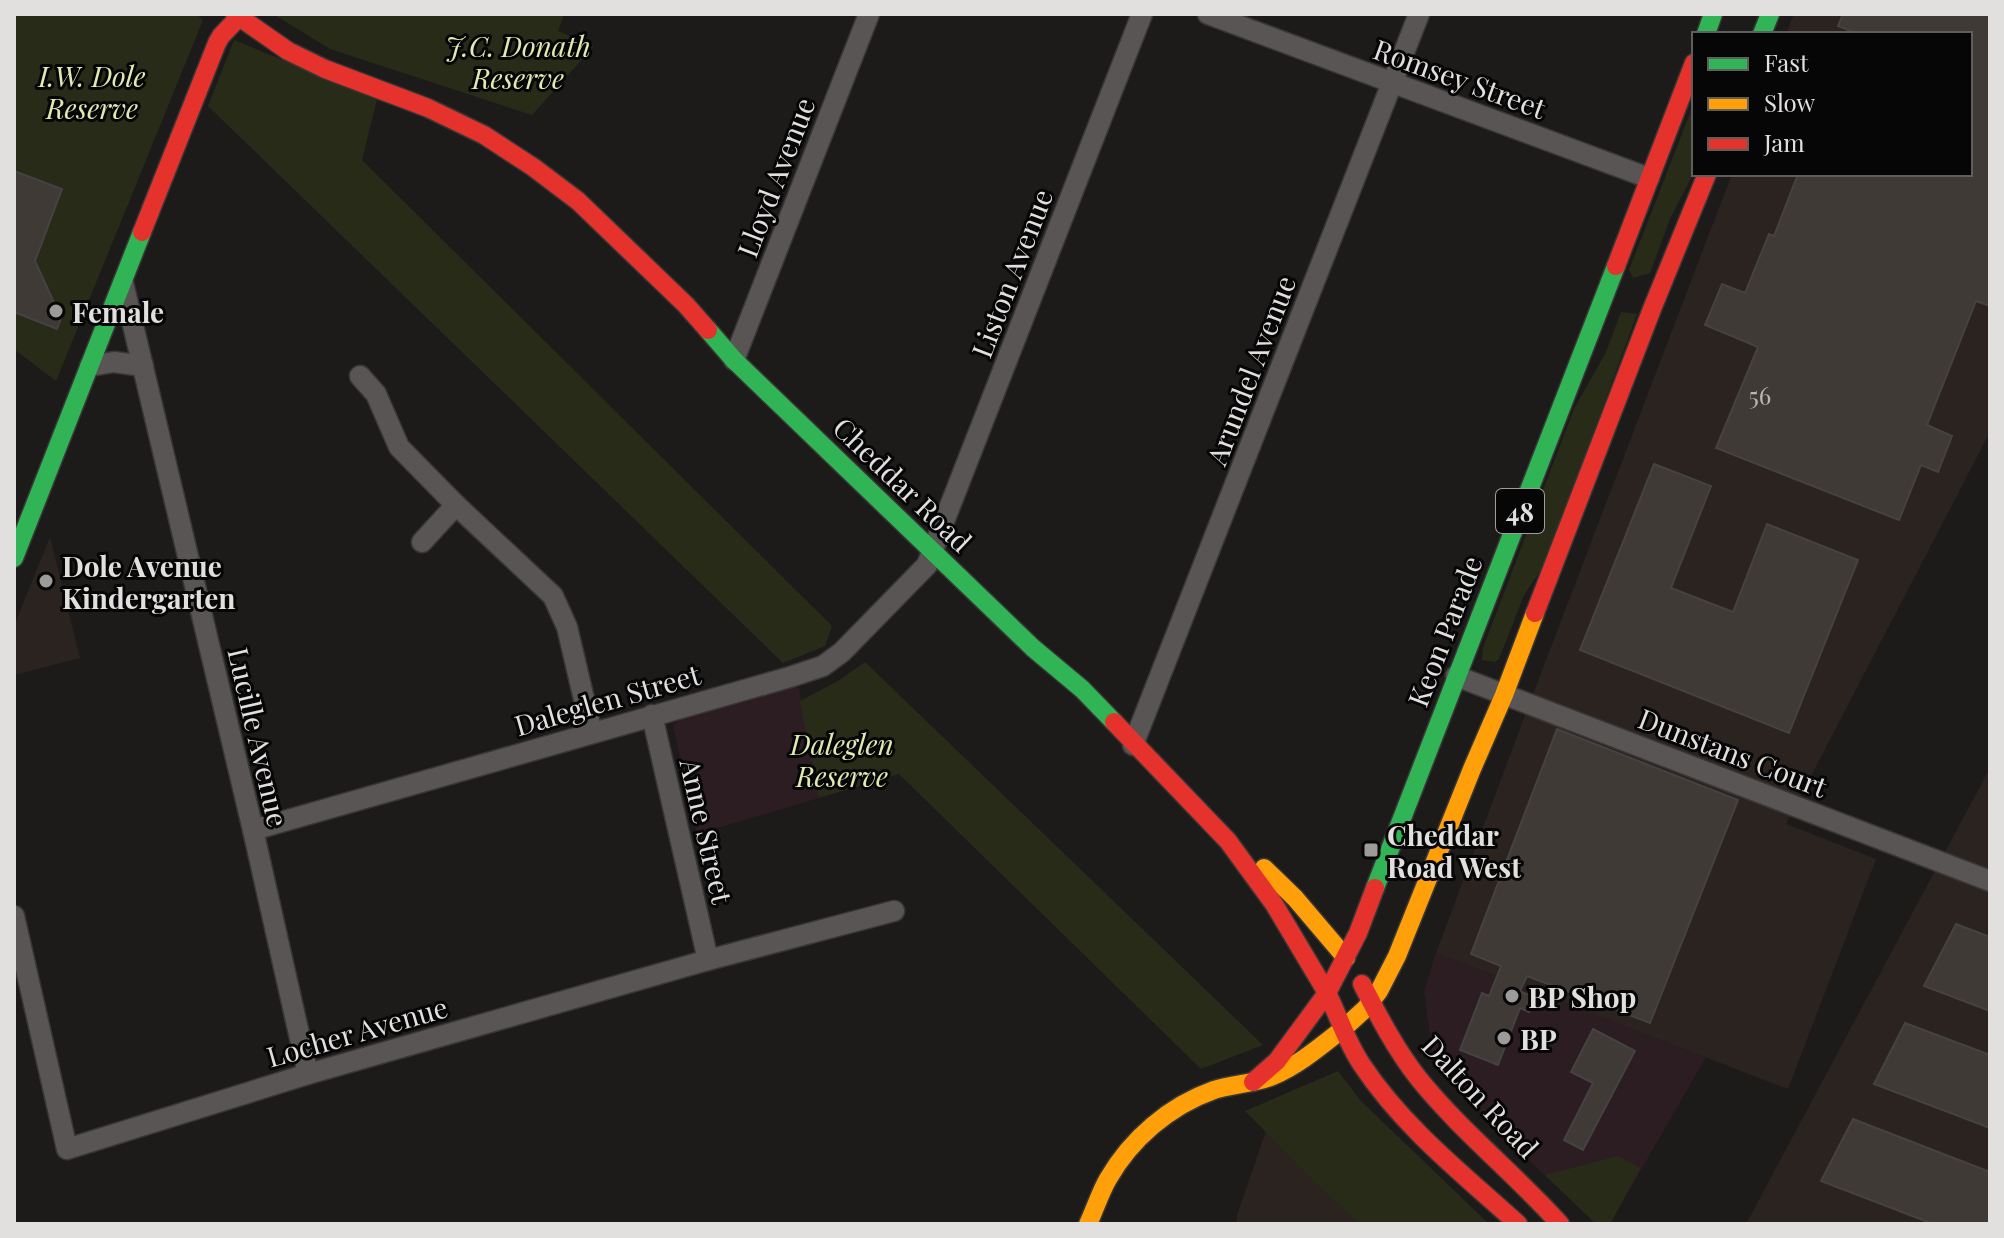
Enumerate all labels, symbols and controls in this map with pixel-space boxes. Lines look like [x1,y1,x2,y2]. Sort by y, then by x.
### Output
park label: J.C. Donath Reserve [445,27,591,96]
street label: Romsey Street [1369,30,1552,127]
legend [1692,32,1972,176]
text: Fast [1764,46,1809,78]
park label: I.W. Dole Reserve [38,57,145,126]
text: Slow [1764,86,1816,118]
street label: Lloyd Avenue [728,92,822,262]
text: Jam [1763,126,1805,158]
street label: Liston Avenue [962,183,1060,363]
street label: Arundel Avenue [1197,270,1303,471]
place label: Female [72,293,164,330]
marker: Female [47,302,65,320]
house number: 56 [1749,379,1771,411]
street label: Cheddar Road [826,409,980,559]
road number: 48 [1496,489,1544,533]
place label: Dole Avenue Kindergarten [62,547,235,616]
street label: Keon Parade [1398,550,1490,712]
marker: Dole Avenue Kindergarten [37,572,55,590]
street label: Lucille Avenue [220,644,298,830]
street label: Daleglen Street [510,655,705,743]
street label: Dunstans Court [1633,699,1834,805]
park label: Daleglen Reserve [789,725,894,794]
street label: Anne Street [672,754,742,908]
place label: Cheddar Road West [1387,816,1521,885]
marker: Cheddar Road West [1362,841,1380,859]
place label: BP Shop [1528,978,1636,1015]
marker: BP Shop [1503,987,1521,1005]
street label: Locher Avenue [262,988,452,1074]
place label: BP [1520,1020,1557,1057]
street label: Dalton Road [1415,1027,1547,1165]
marker: BP [1495,1029,1513,1047]

